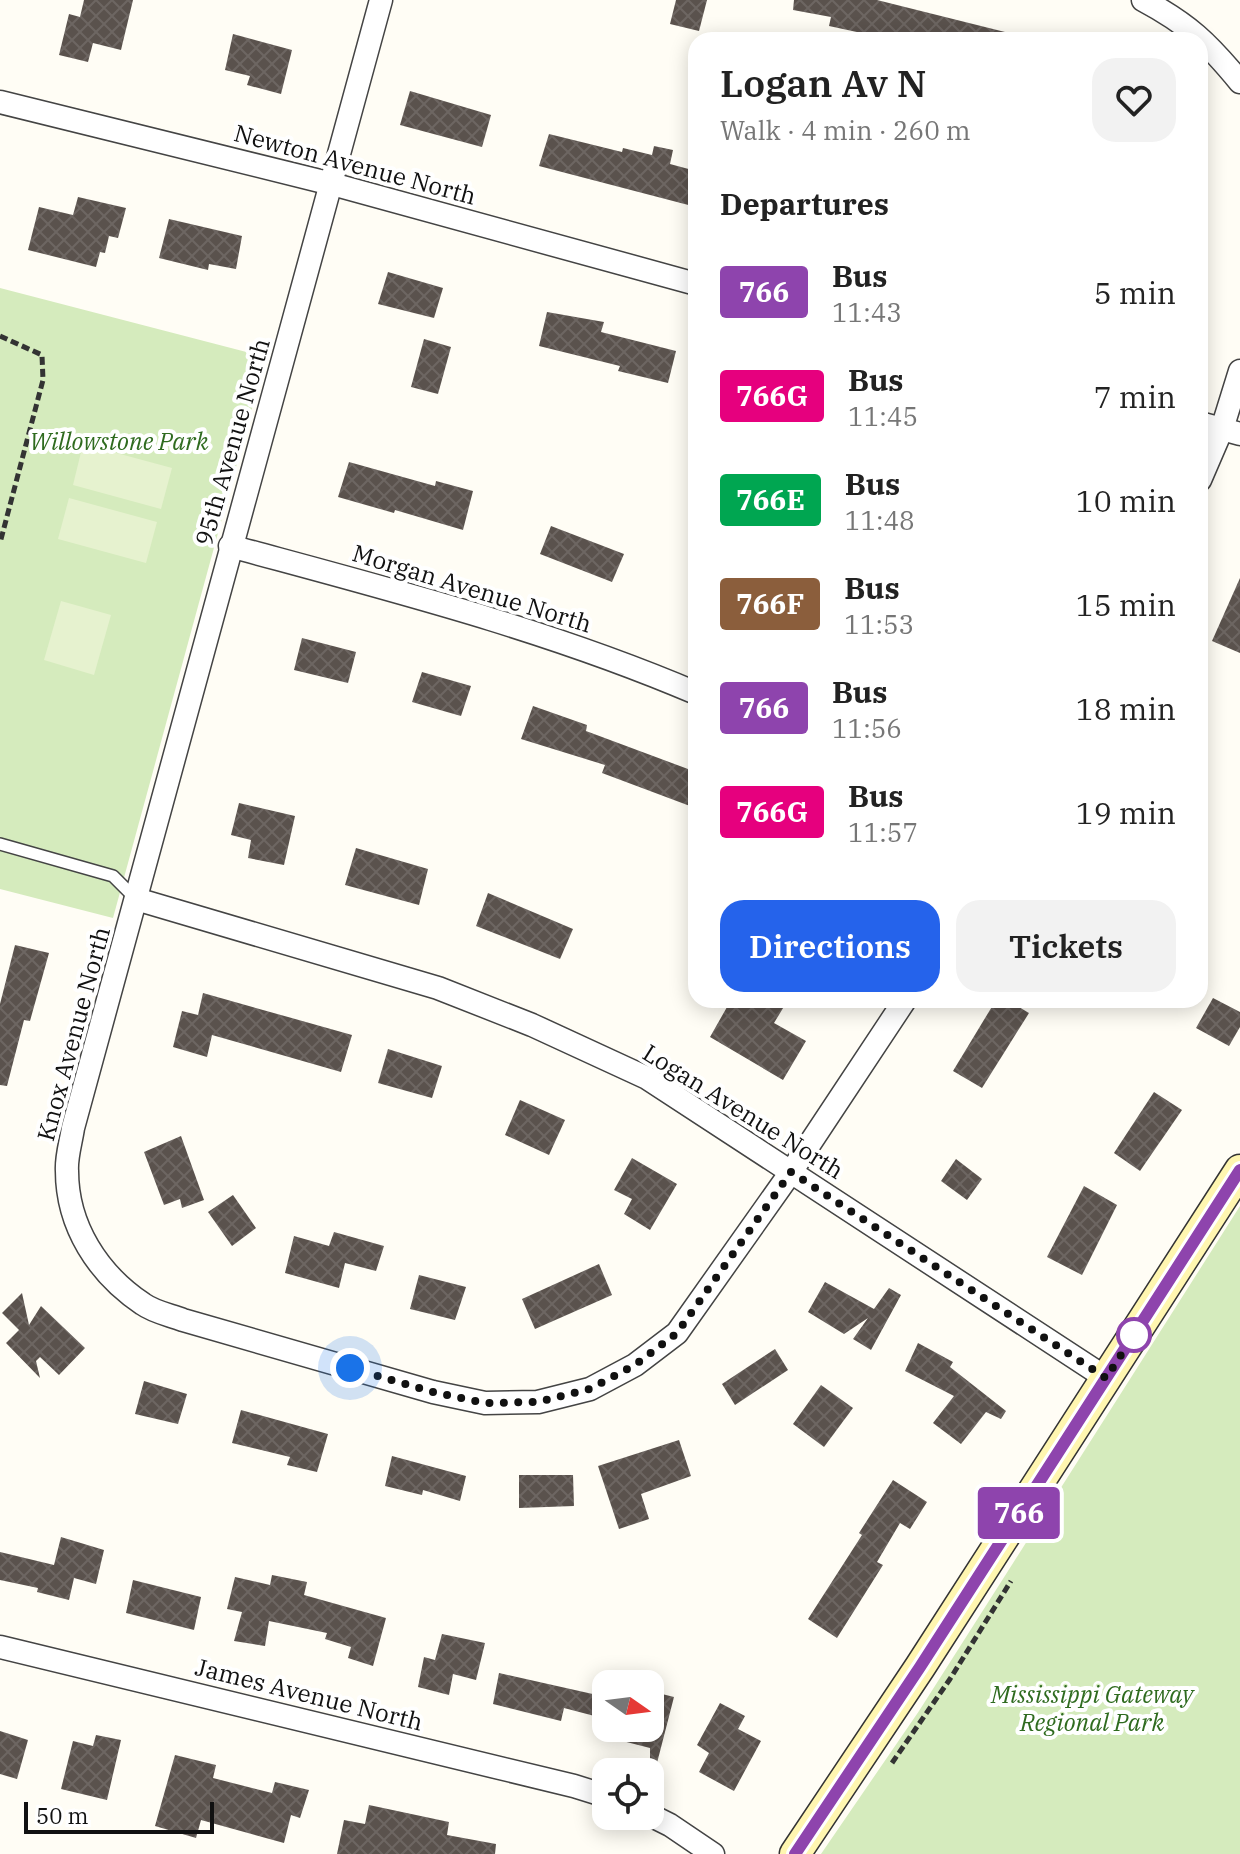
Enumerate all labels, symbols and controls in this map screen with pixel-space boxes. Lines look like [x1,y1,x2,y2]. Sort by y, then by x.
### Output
text: Logan Av N [720,58,927,107]
button: heart [1092,58,1176,142]
text: Walk · 4 min · 260 m [720,113,971,147]
street label: Newton Avenue North [231,116,480,212]
text: Departures [720,184,889,223]
text: Bus [832,256,887,295]
text: 766 [739,273,789,310]
text: 5 min [1094,273,1176,312]
text: 11:43 [832,295,902,329]
street label: 95th Avenue North [187,334,277,549]
text: Bus [848,360,904,399]
text: 766G [736,377,808,414]
text: 7 min [1094,377,1176,416]
text: 11:45 [848,399,918,433]
park label: Willowstone Park [30,425,209,457]
text: Bus [845,464,900,503]
text: 766E [736,481,805,518]
text: 10 min [1076,481,1176,520]
text: 11:48 [845,503,915,537]
street label: Morgan Avenue North [349,536,596,640]
text: Bus [844,568,900,607]
text: 766F [736,585,804,622]
text: 15 min [1076,585,1176,624]
text: 11:53 [844,607,914,641]
text: Bus [832,672,887,711]
text: 766 [739,689,789,726]
text: 18 min [1076,689,1176,728]
text: 11:56 [832,711,902,745]
text: Bus [848,776,904,815]
text: 766G [736,793,808,830]
text: 19 min [1076,793,1176,832]
text: 11:57 [848,815,918,849]
button: Directions [720,900,940,992]
button: Tickets [956,900,1176,992]
street label: Knox Avenue North [29,923,117,1144]
street label: Logan Avenue North [637,1036,850,1186]
unlabelled marker [1117,1318,1151,1352]
your location [330,1348,370,1388]
line badge: 766 [973,1487,1065,1539]
text: 766 [994,1494,1044,1531]
street label: James Avenue North [192,1650,426,1738]
north arrow [592,1670,664,1742]
map controls [592,1670,664,1830]
park label: Mississippi Gateway Regional Park [990,1678,1195,1738]
button: locate [592,1758,664,1830]
scale bar [24,1798,214,1834]
text: 50 m [36,1801,88,1830]

